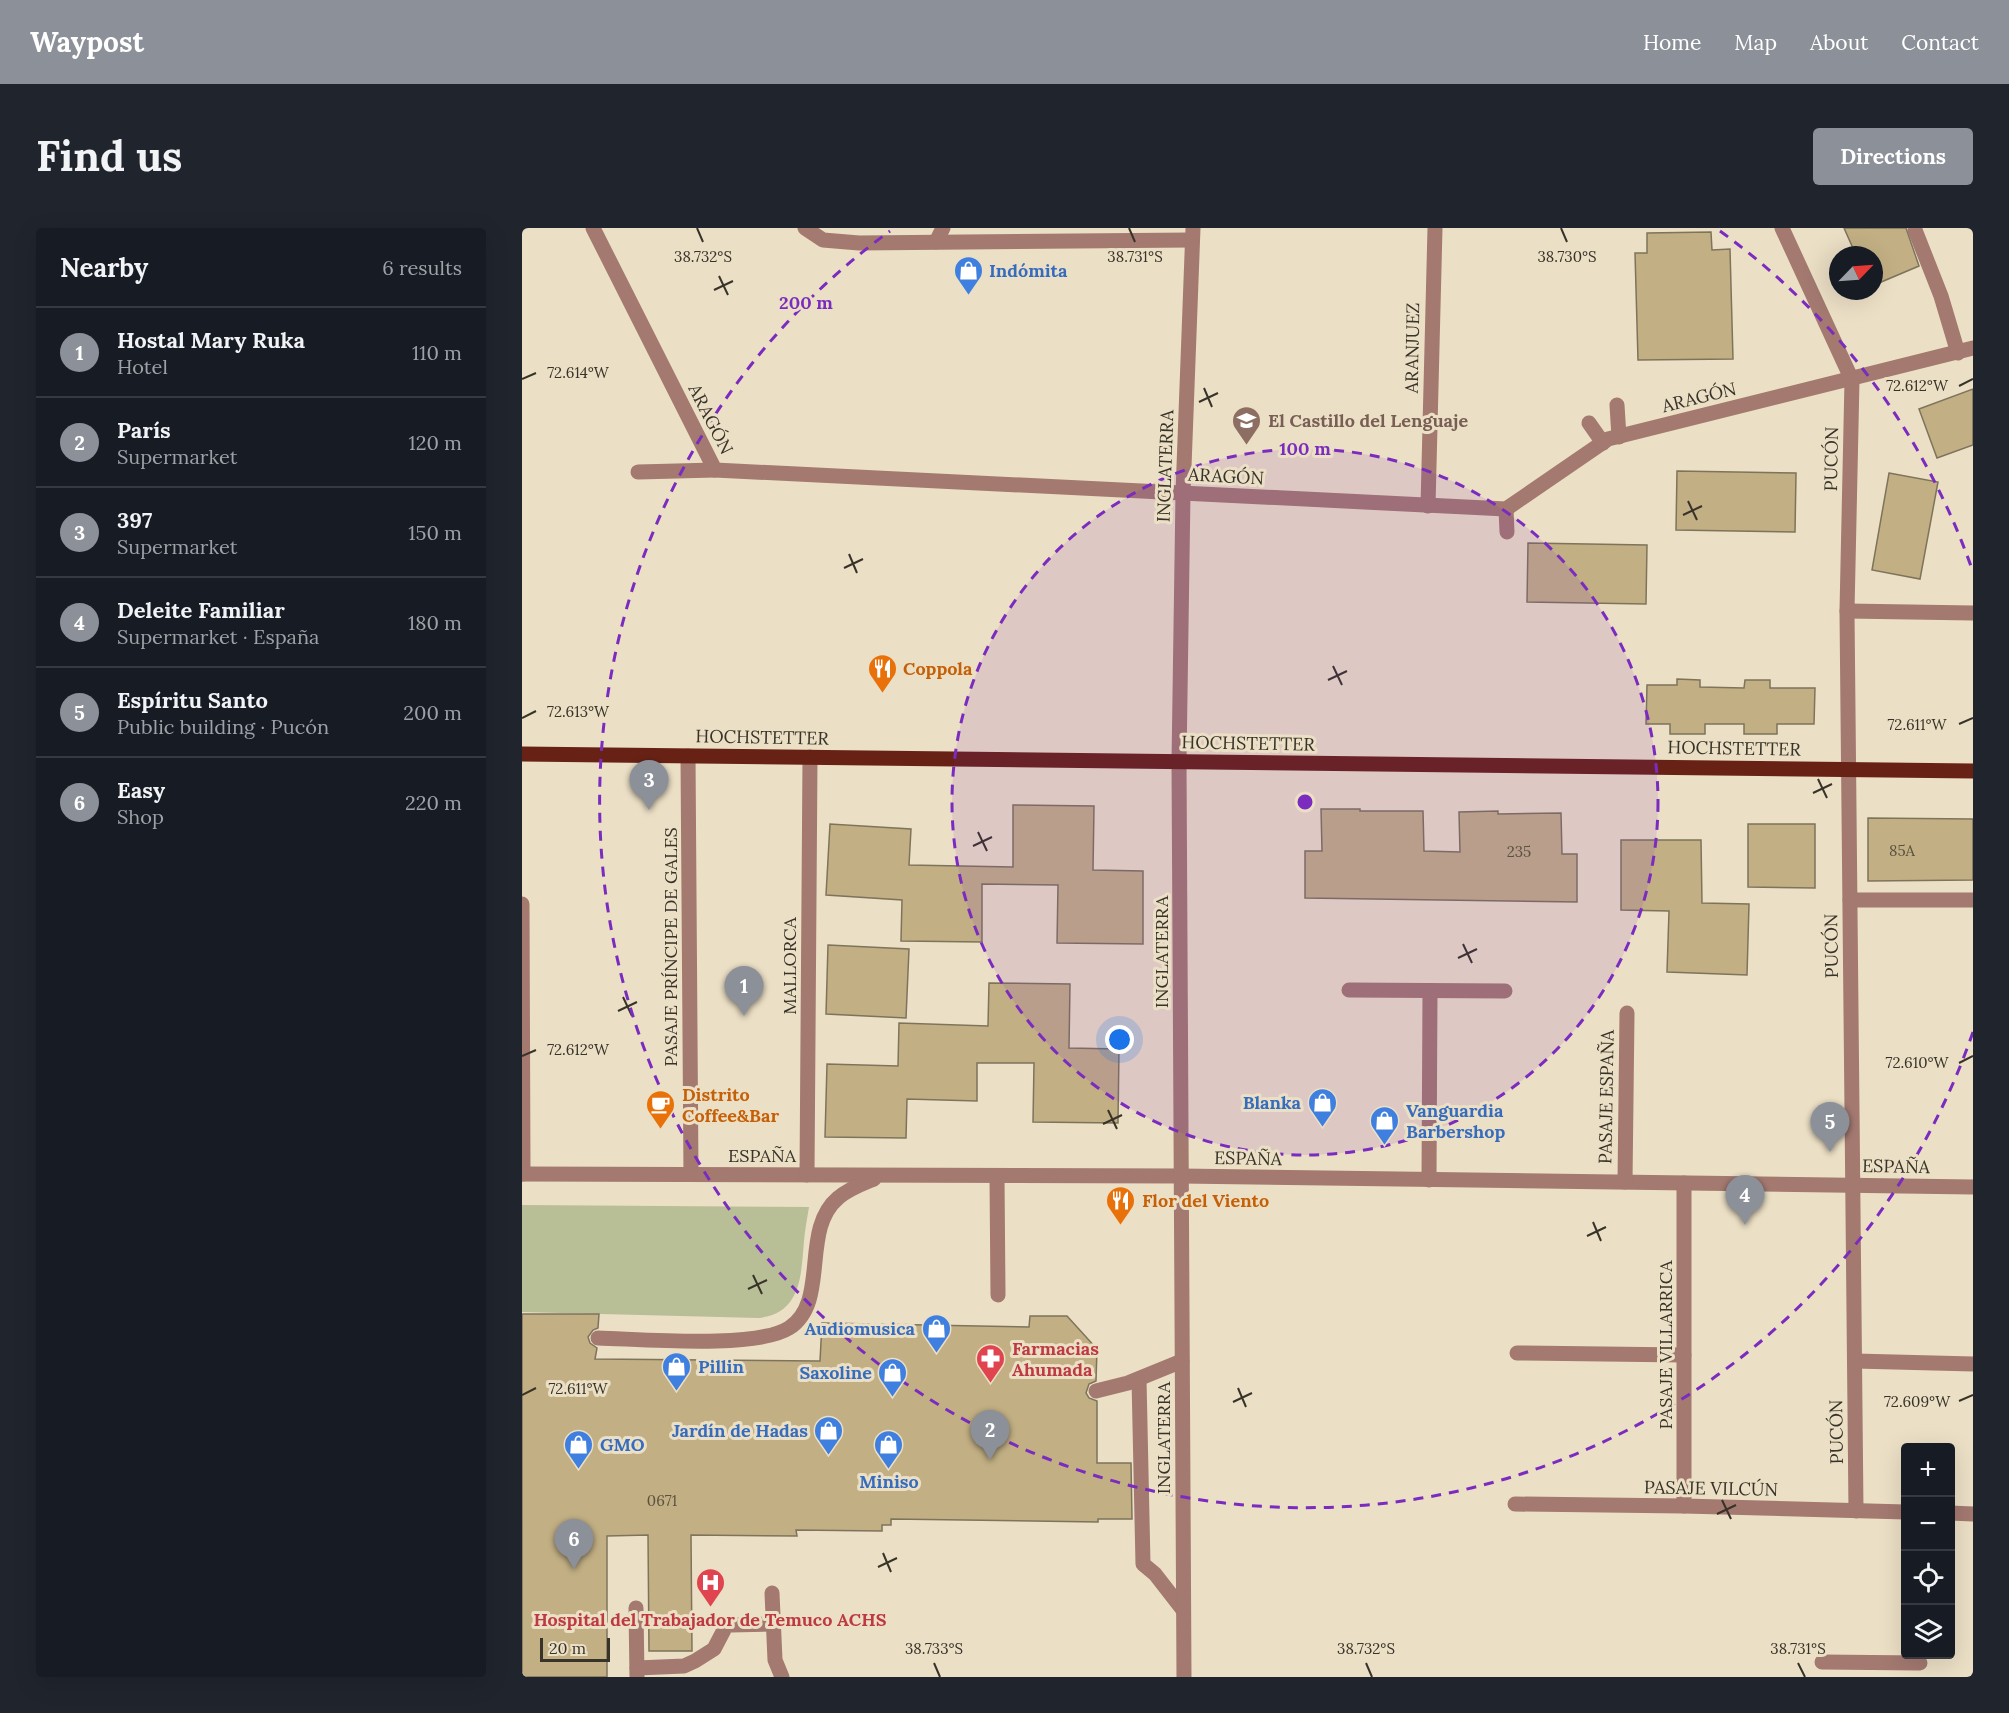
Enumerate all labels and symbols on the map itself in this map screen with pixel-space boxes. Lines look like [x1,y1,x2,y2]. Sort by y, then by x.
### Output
north arrow [1829,246,1883,300]
text: 38.732°S [674,247,732,266]
text: 38.731°S [1107,247,1163,266]
text: 38.730°S [1537,247,1597,266]
shop icon: Indómita [952,254,984,296]
place label: Indómita [989,259,1068,282]
text: 200 m [779,291,833,314]
street label: ARANJUEZ [1400,302,1424,395]
text: 72.614°W [547,363,610,382]
text: 72.612°W [1886,376,1949,395]
street label: ARAGÓN [1658,377,1739,418]
street label: ARAGÓN [683,379,738,458]
school or university icon: El Castillo del Lenguaje [1231,404,1263,446]
street label: INGLATERRA [1152,409,1178,523]
place label: El Castillo del Lenguaje [1268,409,1468,432]
street label: PUCÓN [1819,426,1843,492]
text: 100 m [1279,437,1331,460]
street label: ARAGÓN [1186,462,1265,489]
restaurant icon: Coppola [866,652,898,694]
place label: Coppola [903,657,973,680]
text: 72.613°W [547,702,610,721]
text: 72.611°W [1887,715,1948,734]
street label: HOCHSTETTER [695,724,830,750]
street label: HOCHSTETTER [1181,730,1316,756]
street label: HOCHSTETTER [1667,735,1802,761]
pin: 3 [630,760,668,810]
centre of rings [1295,792,1315,812]
street label: PASAJE PRÍNCIPE DE GALES [659,827,682,1067]
house number: 85A [1889,841,1916,860]
house number: 235 [1507,842,1531,861]
street label: INGLATERRA [1150,895,1173,1008]
street label: PUCÓN [1819,913,1843,979]
street label: MALLORCA [778,917,801,1015]
pin: 1 [724,966,764,1016]
your location [1105,1025,1134,1054]
street label: PASAJE ESPAÑA [1593,1029,1619,1164]
text: 72.612°W [547,1040,610,1059]
text: 72.610°W [1886,1053,1950,1072]
place label: Distrito Coffee&Bar [682,1083,779,1127]
shop icon: Blanka [1306,1086,1338,1128]
cafe icon: Distrito Coffee&Bar [645,1088,677,1130]
place label: Blanka [1243,1091,1302,1114]
place label: Vanguardia Barbershop [1406,1099,1505,1143]
pin: 5 [1810,1102,1850,1152]
shop icon: Vanguardia Barbershop [1369,1104,1401,1146]
street label: ESPAÑA [728,1144,797,1167]
street label: ESPAÑA [1214,1146,1283,1170]
street label: ESPAÑA [1862,1154,1931,1178]
pin: 4 [1726,1176,1764,1225]
restaurant icon: Flor del Viento [1105,1184,1137,1226]
place label: Flor del Viento [1142,1189,1269,1212]
street label: PASAJE VILLARRICA [1654,1260,1677,1429]
shop icon: Audiomusica [920,1312,952,1354]
place label: Audiomusica [804,1317,916,1340]
place label: Farmacias Ahumada [1012,1337,1099,1381]
pharmacy icon: Farmacias Ahumada [975,1342,1007,1384]
shop icon: Pillin [661,1350,693,1392]
place label: Pillin [698,1355,745,1378]
shop icon: Saxoline [877,1356,909,1398]
place label: Saxoline [799,1361,872,1384]
text: 72.611°W [548,1379,609,1398]
street label: INGLATERRA [1152,1381,1175,1494]
text: 72.609°W [1884,1392,1951,1411]
street label: PUCÓN [1824,1399,1848,1465]
pin: 2 [970,1410,1010,1460]
shop icon: Jardín de Hadas [813,1414,845,1456]
place label: Jardín de Hadas [672,1419,808,1442]
shop icon: GMO [563,1428,595,1470]
shop icon: Miniso [873,1428,905,1470]
place label: GMO [600,1433,645,1456]
place label: Miniso [859,1470,919,1493]
street label: PASAJE VILCÚN [1644,1475,1778,1501]
house number: 0671 [647,1491,677,1510]
pin: 6 [554,1520,594,1569]
hospital icon: Hospital del Trabajador de Temuco ACHS [694,1566,726,1608]
place label: Hospital del Trabajador de Temuco ACHS [534,1608,887,1631]
scale bar [540,1635,610,1662]
text: 38.733°S [905,1639,963,1658]
text: 38.732°S [1337,1639,1395,1658]
text: 38.731°S [1770,1639,1826,1658]

